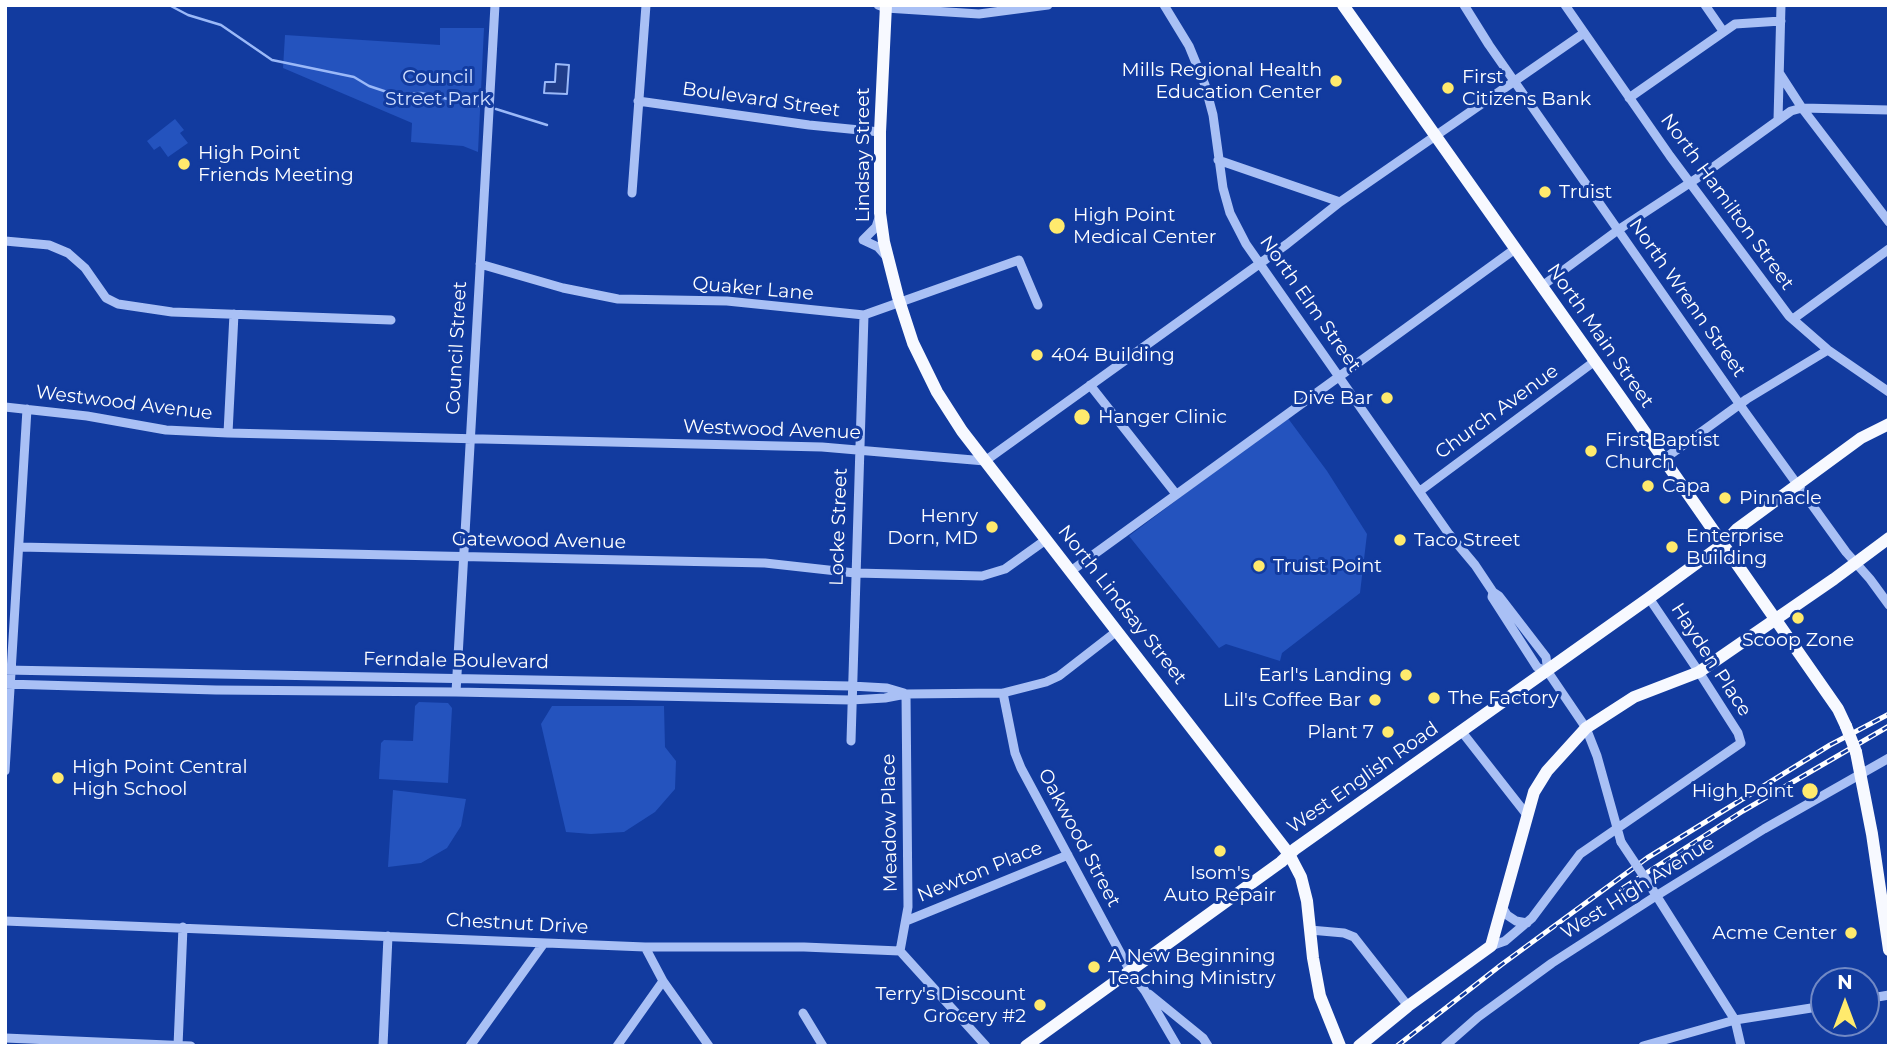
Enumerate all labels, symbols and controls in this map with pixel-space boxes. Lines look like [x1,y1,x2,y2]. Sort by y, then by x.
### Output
place label: Mills Regional Health Education Center [1122,59,1322,103]
park label: Council Street Park [385,66,491,110]
place label: First Citizens Bank [1462,66,1591,110]
marker: Mills Regional Health Education Center [1328,73,1344,89]
street label: Boulevard Street [681,78,841,122]
marker: First Citizens Bank [1440,80,1456,96]
street label: Lindsay Street [852,88,874,222]
street label: North Hamilton Street [1655,109,1799,295]
place label: High Point Friends Meeting [198,142,354,186]
marker: High Point Friends Meeting [176,156,192,172]
place label: Truist [1559,181,1612,203]
marker: Truist [1537,184,1553,200]
place label: High Point Medical Center [1073,204,1216,248]
street label: North Wrenn Street [1624,214,1750,382]
marker: High Point Medical Center [1047,216,1067,236]
street label: North Elm Street [1254,231,1366,377]
street label: North Main Street [1542,260,1658,412]
street label: Quaker Lane [691,272,815,306]
street label: Council Street [442,281,472,415]
place label: 404 Building [1051,344,1175,366]
marker: 404 Building [1029,347,1045,363]
street label: Church Avenue [1431,360,1563,464]
street label: Westwood Avenue [34,381,214,425]
place label: Dive Bar [1293,387,1373,409]
marker: Dive Bar [1379,390,1395,406]
place label: Hanger Clinic [1098,406,1227,428]
marker: Hanger Clinic [1072,407,1092,427]
street label: Westwood Avenue [683,415,861,445]
place label: First Baptist Church [1605,429,1720,473]
marker: First Baptist Church [1583,443,1599,459]
street label: Locke Street [826,467,852,587]
place label: Capa [1662,475,1711,497]
marker: Capa [1640,478,1656,494]
place label: Pinnacle [1739,487,1822,509]
marker: Pinnacle [1717,490,1733,506]
place label: Henry Dorn, MD [887,505,978,549]
marker: Henry Dorn, MD [984,519,1000,535]
street label: North Lindsay Street [1053,521,1191,689]
place label: Enterprise Building [1686,525,1784,569]
street label: Gatewood Avenue [452,528,626,554]
place label: Taco Street [1414,529,1520,551]
marker: Taco Street [1392,532,1408,548]
marker: Enterprise Building [1664,539,1680,555]
place label: Truist Point [1273,555,1382,577]
marker: Truist Point [1251,558,1267,574]
street label: Hayden Place [1666,599,1756,721]
marker: Scoop Zone [1790,610,1806,626]
place label: Scoop Zone [1742,629,1854,651]
street label: Ferndale Boulevard [363,648,549,674]
place label: Earl's Landing [1258,664,1392,686]
marker: Earl's Landing [1398,667,1414,683]
place label: The Factory [1448,687,1559,709]
place label: Lil's Coffee Bar [1223,689,1361,711]
marker: The Factory [1426,690,1442,706]
marker: Lil's Coffee Bar [1367,692,1383,708]
street label: West English Road [1283,717,1443,839]
place label: Plant 7 [1307,721,1374,743]
marker: Plant 7 [1380,724,1396,740]
street label: Meadow Place [877,753,903,893]
place label: High Point Central High School [72,756,248,800]
street label: Oakwood Street [1033,765,1125,911]
marker: High Point Central High School [50,770,66,786]
place label: High Point [1692,780,1794,802]
marker: High Point [1800,781,1820,801]
street label: West High Avenue [1557,832,1719,944]
street label: Newton Place [914,837,1046,907]
marker: Isom's Auto Repair [1212,843,1228,859]
place label: Isom's Auto Repair [1164,862,1276,906]
street label: Chestnut Drive [445,909,589,939]
place label: Acme Center [1712,922,1837,944]
marker: Acme Center [1843,925,1859,941]
place label: A New Beginning Teaching Ministry [1108,945,1276,989]
marker: A New Beginning Teaching Ministry [1086,959,1102,975]
north arrow [1810,967,1880,1037]
text: N [1837,971,1853,994]
place label: Terry's Discount Grocery #2 [875,983,1026,1027]
marker: Terry's Discount Grocery #2 [1032,997,1048,1013]

